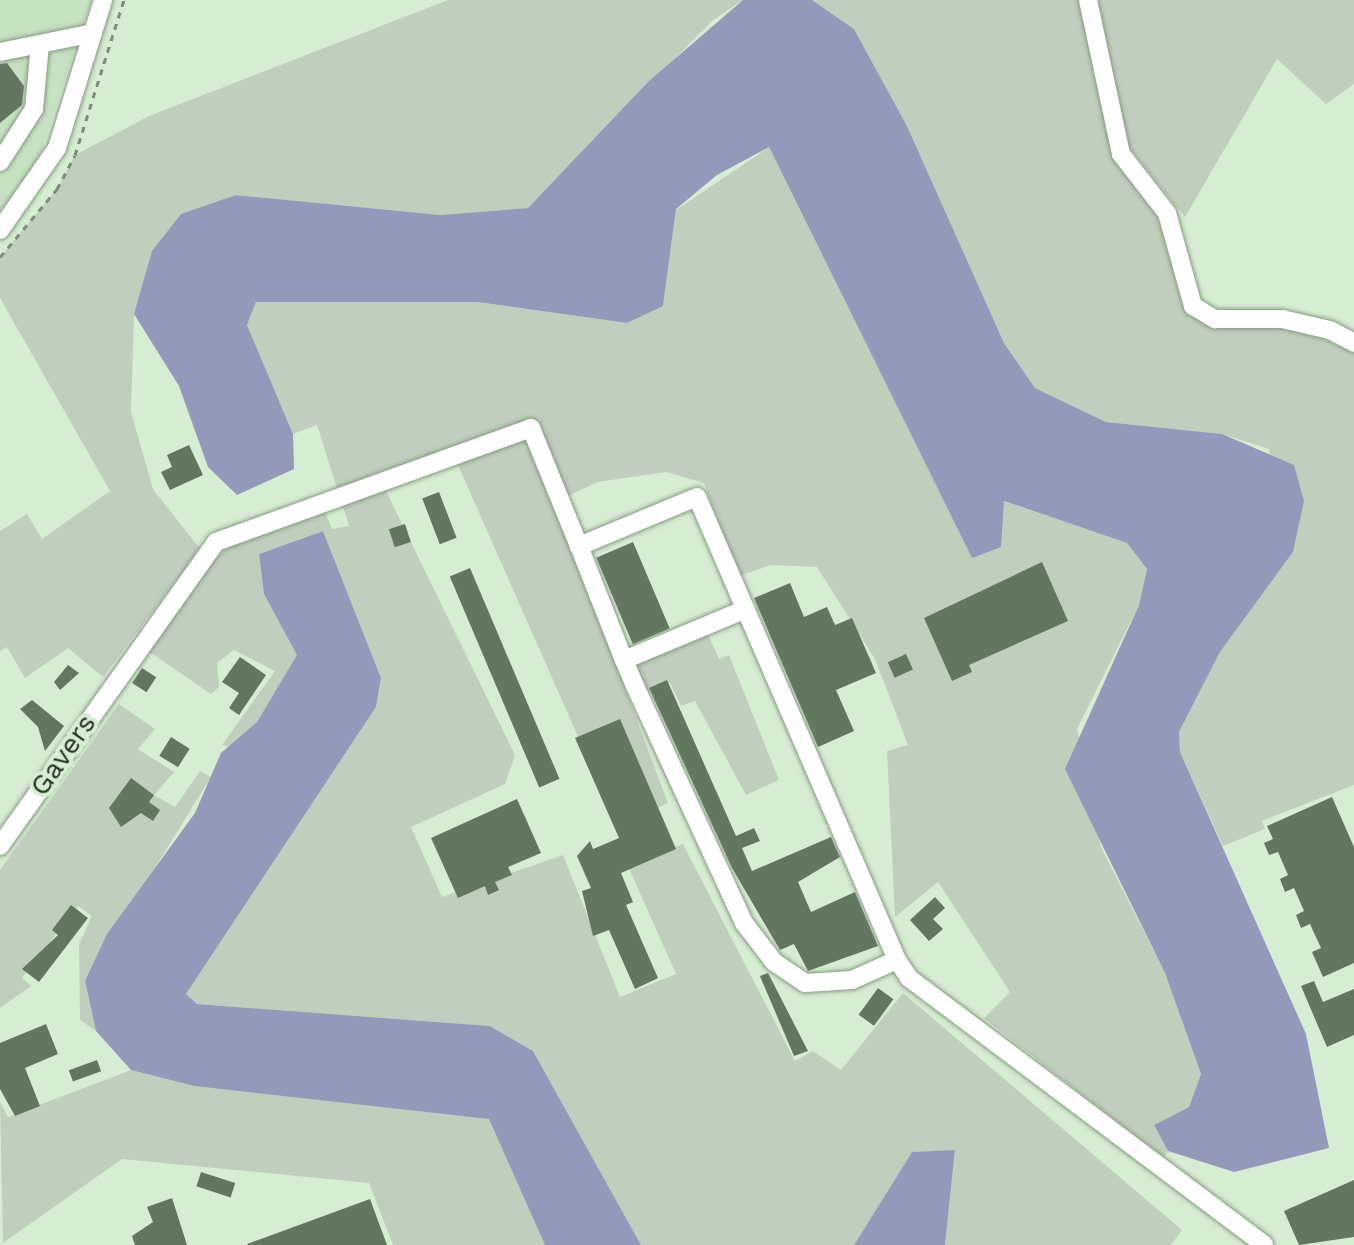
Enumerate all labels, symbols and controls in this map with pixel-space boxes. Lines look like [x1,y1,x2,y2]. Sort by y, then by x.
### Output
street label: Gavers [23,708,103,802]

